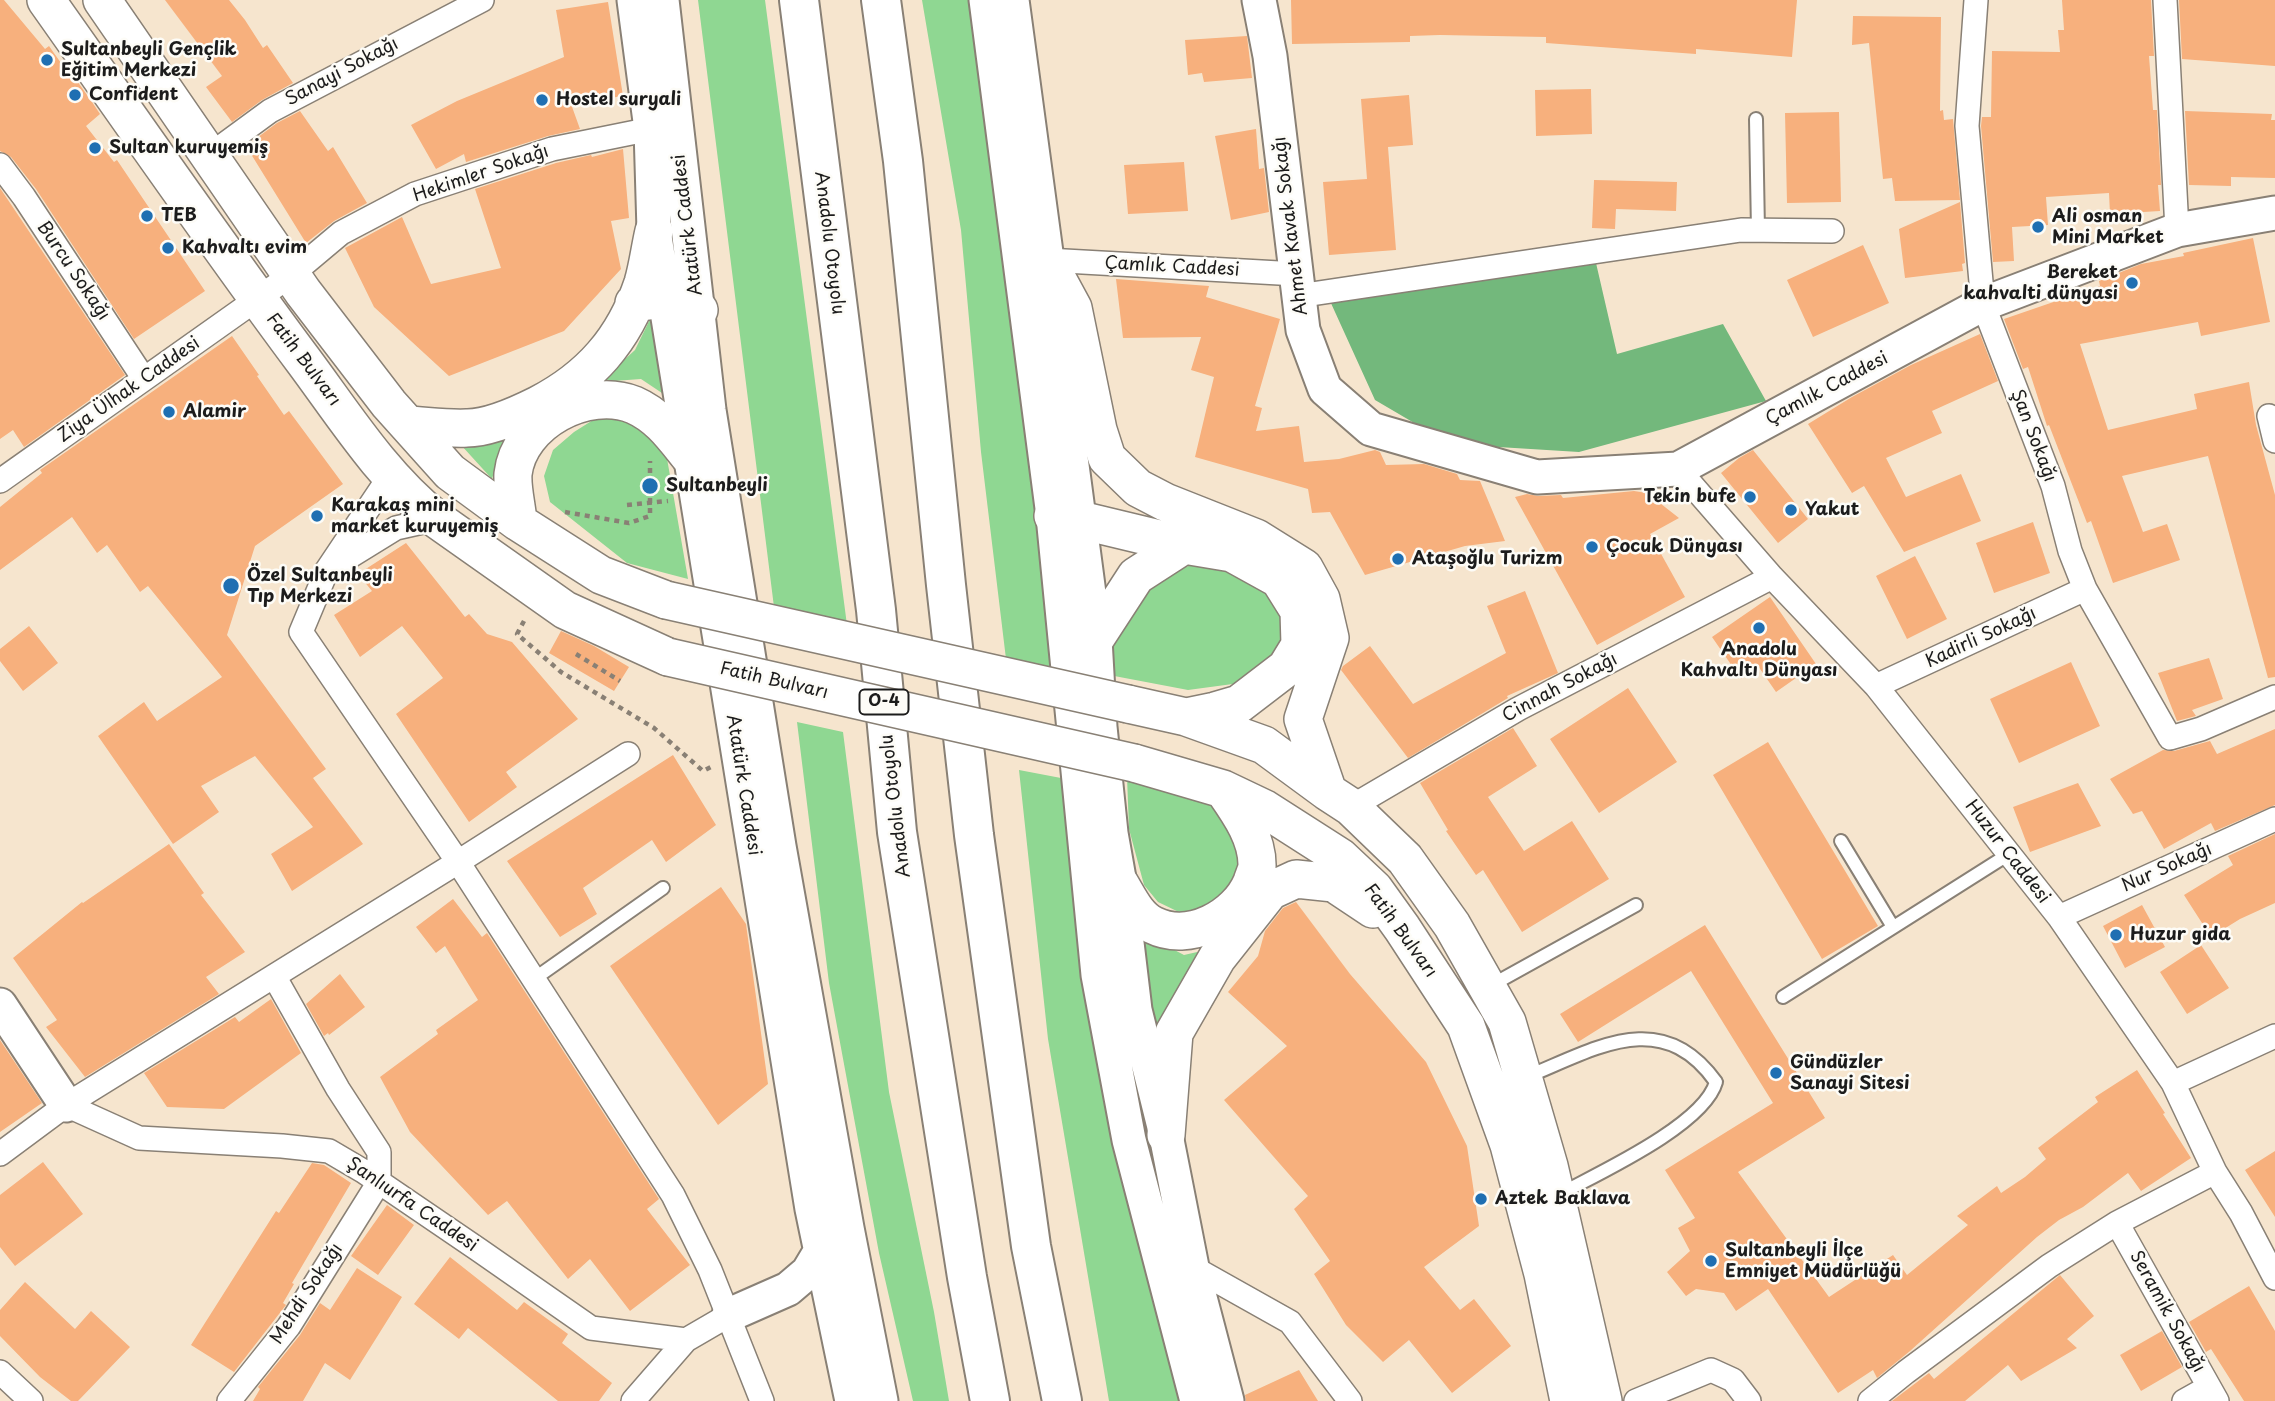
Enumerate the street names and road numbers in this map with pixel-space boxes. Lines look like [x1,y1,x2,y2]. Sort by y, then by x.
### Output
street label: Sanayi Sokağı [282,33,402,111]
street label: Ahmet Kavak Sokağı [1269,135,1313,317]
street label: Hekimler Sokağı [410,141,552,207]
street label: Atatürk Caddesi [669,153,707,297]
street label: Anadolu Otoyolu [809,170,849,316]
street label: Burcu Sokağı [32,217,114,325]
street label: Çamlık Caddesi [1104,253,1240,281]
street label: Fatih Bulvarı [261,309,345,411]
street label: Ziya Ülhak Caddesi [54,333,204,447]
street label: Çamlık Caddesi [1762,348,1892,430]
street label: Şan Sokağı [2006,387,2060,485]
street label: Kadirli Sokağı [1922,603,2040,673]
street label: Cinnah Sokağı [1499,649,1621,727]
street label: Fatih Bulvarı [718,658,830,704]
road number: O-4 [860,690,908,715]
street label: Atatürk Caddesi [721,713,765,857]
street label: Anadolu Otoyolu [876,733,916,879]
street label: Huzur Caddesi [1960,796,2054,908]
street label: Nur Sokağı [2119,839,2215,897]
street label: Fatih Bulvarı [1359,880,1441,982]
street label: Şanlıurfa Caddesi [342,1153,482,1257]
street label: Mehdi Sokağı [266,1239,348,1349]
street label: Seramik Sokağı [2125,1247,2209,1377]

